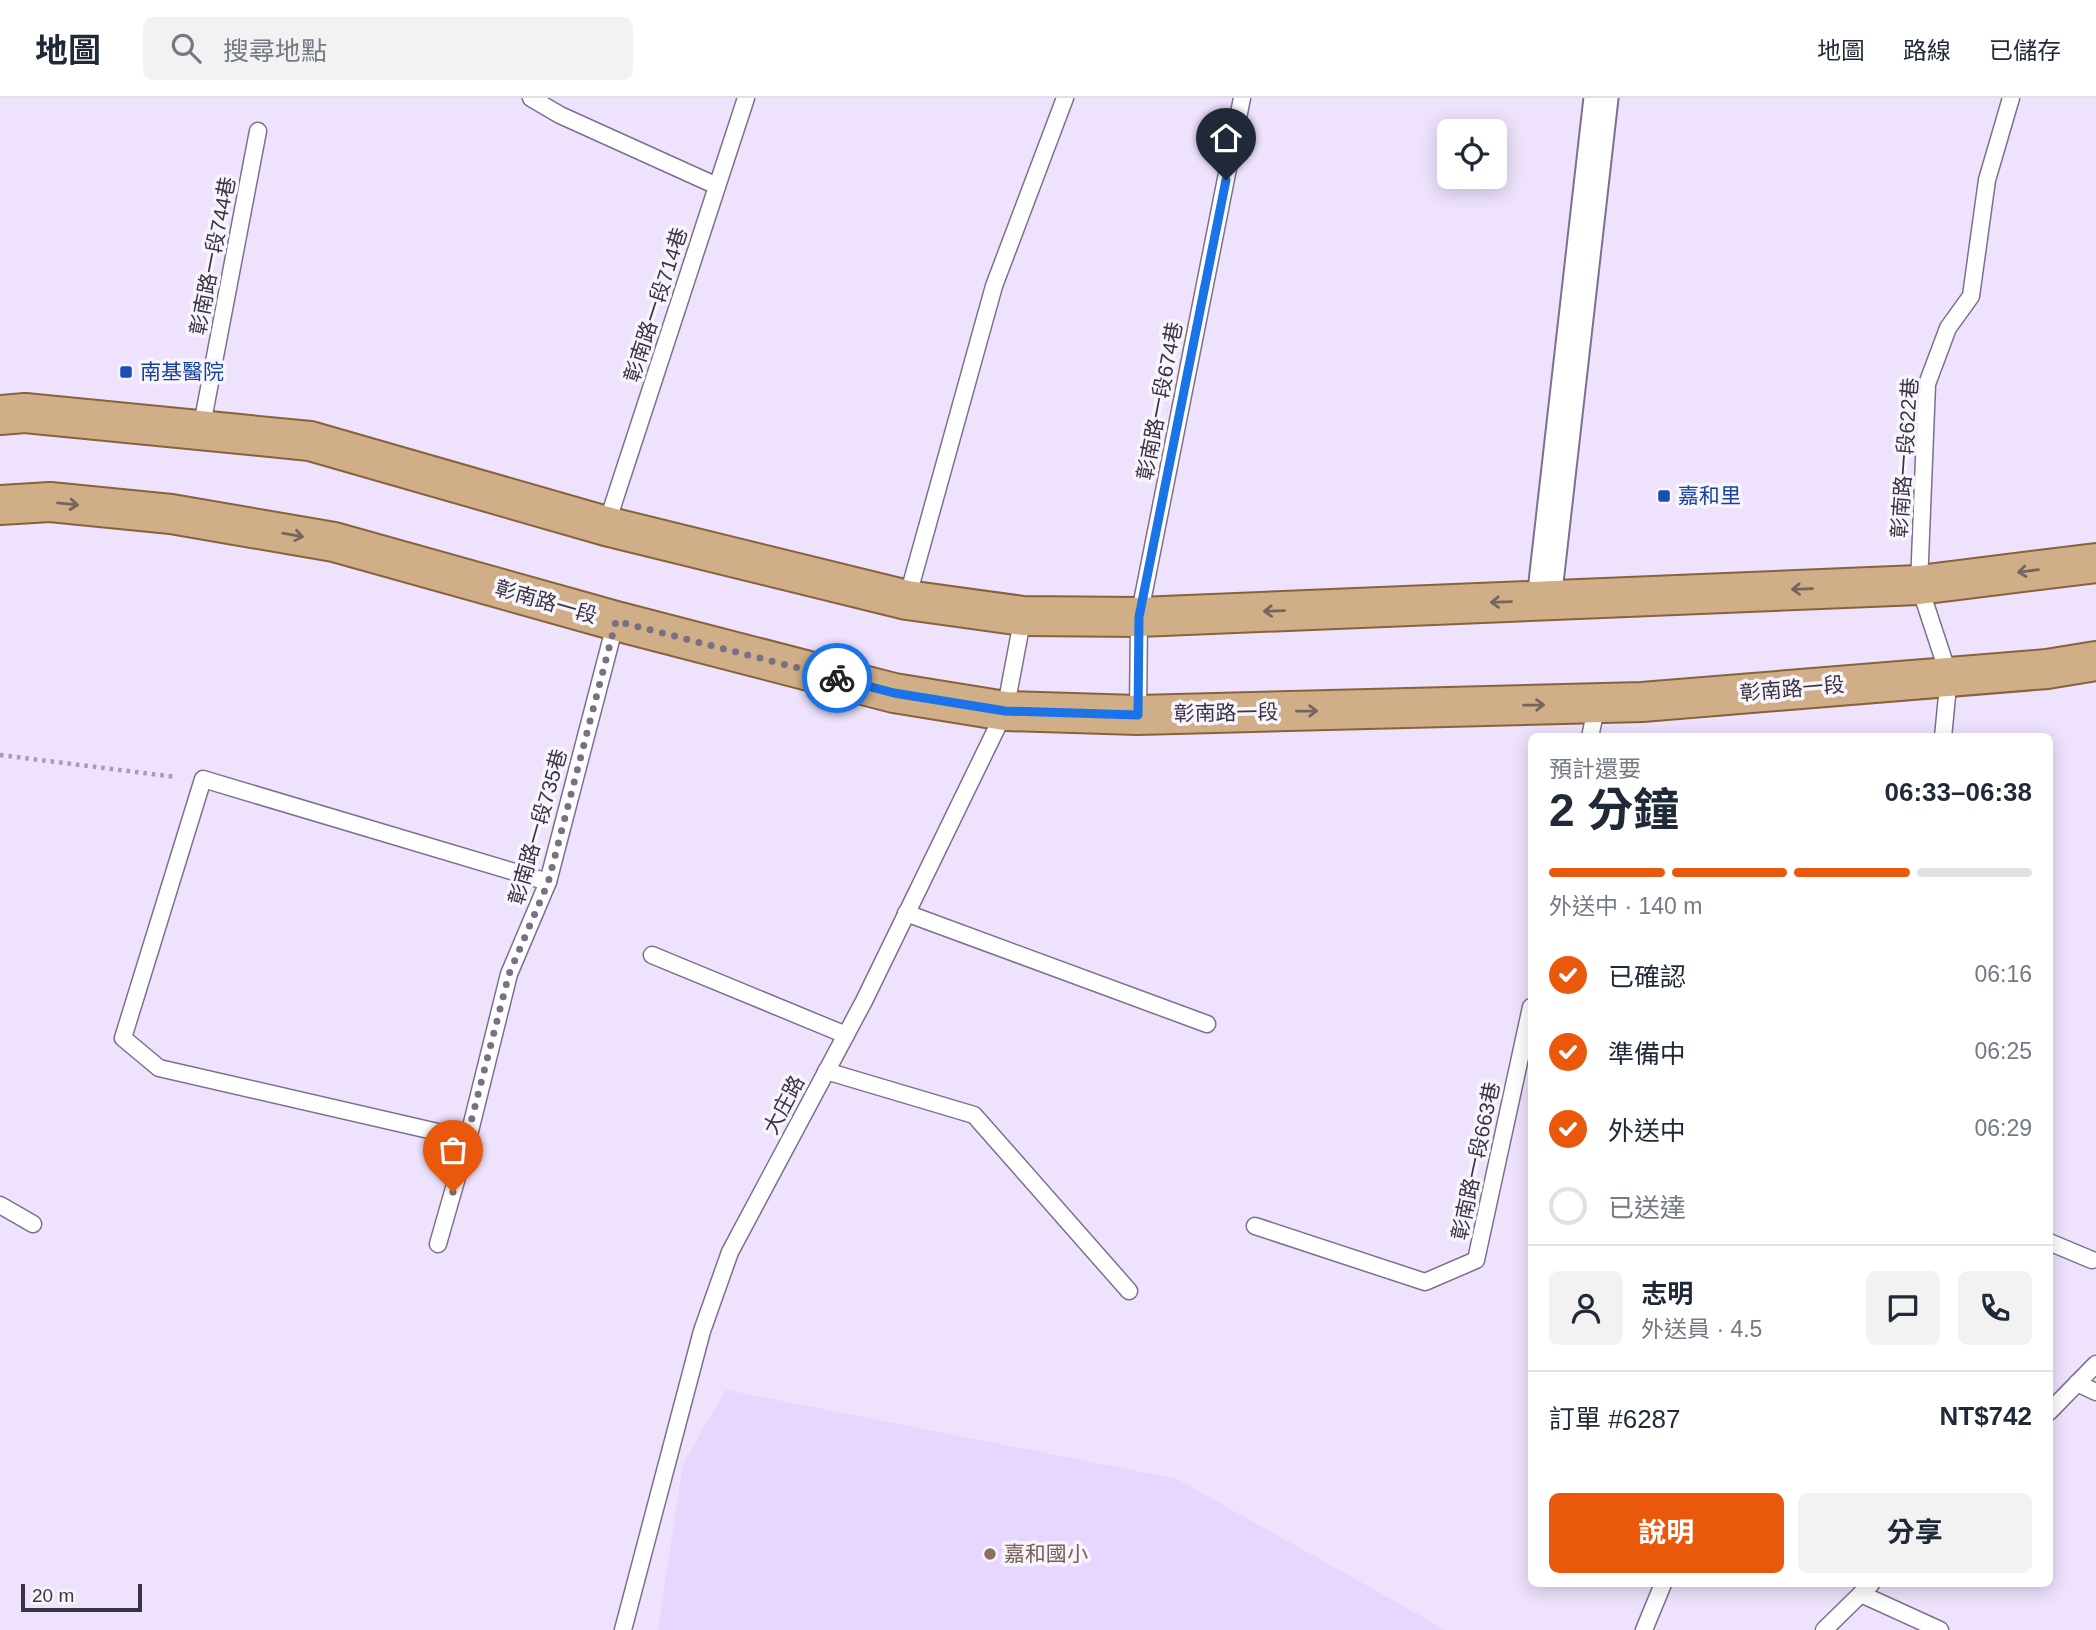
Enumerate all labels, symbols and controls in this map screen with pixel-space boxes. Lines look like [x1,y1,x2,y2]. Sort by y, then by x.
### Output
search box [143,17,633,80]
icon: search [167,29,205,67]
text: 地圖 [35,32,101,69]
text: 搜尋地點 [223,36,327,66]
text: 地圖 [1817,37,1865,64]
text: 路線 [1903,37,1951,64]
text: 已儲存 [1989,37,2061,64]
pin [1196,108,1256,180]
icon: home [1207,119,1245,157]
map controls [1437,119,1507,189]
button: locate [1437,119,1507,189]
street label: 彰南路一段744巷 [186,175,239,337]
street label: 彰南路一段714巷 [620,225,691,385]
street label: 彰南路一段674巷 [1133,320,1186,482]
place label: 南基醫院 [140,360,224,383]
marker: 南基醫院 [118,364,134,380]
street label: 彰南路一段622巷 [1887,377,1922,539]
place label: 嘉和里 [1678,484,1741,507]
marker: 嘉和里 [1656,488,1672,504]
one-way arrow [56,497,79,510]
one-way arrow [281,529,304,542]
one-way arrow [2017,565,2040,578]
street label: 彰南路一段 [493,576,600,627]
one-way arrow [1790,583,1813,596]
one-way arrow [1490,595,1513,608]
one-way arrow [1262,605,1285,618]
courier [802,643,872,713]
icon: bike [818,659,856,697]
street label: 彰南路一段 [1739,672,1845,705]
one-way arrow [1523,698,1546,712]
street label: 彰南路一段 [1173,700,1279,725]
one-way arrow [1295,704,1318,717]
street label: 彰南路一段735巷 [504,746,571,907]
text: 預計還要 [1549,756,1641,782]
text: 06:33–06:38 [1885,777,2032,807]
text: 2 分鐘 [1549,784,1679,836]
text: 外送中 · 140 m [1549,893,1702,919]
icon: check [1549,956,1587,994]
text: 06:16 [1974,961,2032,987]
text: 已確認 [1608,962,1686,992]
icon: check [1549,1033,1587,1071]
text: 06:25 [1974,1038,2032,1064]
text: 準備中 [1608,1039,1686,1069]
street label: 大庄路 [759,1072,809,1138]
street label: 彰南路一段663巷 [1448,1080,1504,1242]
icon: check [1549,1110,1587,1148]
text: 06:29 [1974,1115,2032,1141]
text: 外送中 [1608,1116,1686,1146]
pin [423,1120,483,1192]
icon: bag [434,1131,472,1169]
text: 已送達 [1608,1193,1686,1223]
button: person [1549,1271,1623,1345]
button: chat [1866,1271,1940,1345]
button: phone [1958,1271,2032,1345]
text: 志明 [1641,1279,1693,1309]
text: 外送員 · 4.5 [1641,1316,1762,1342]
text: NT$742 [1940,1401,2032,1431]
text: 訂單 #6287 [1549,1404,1681,1434]
button: 說明 [1549,1493,1784,1573]
button: 分享 [1798,1493,2032,1573]
place label: 嘉和國小 [1004,1542,1088,1565]
marker: 嘉和國小 [982,1546,998,1562]
scale bar [21,1581,142,1613]
text: 20 m [32,1585,74,1606]

